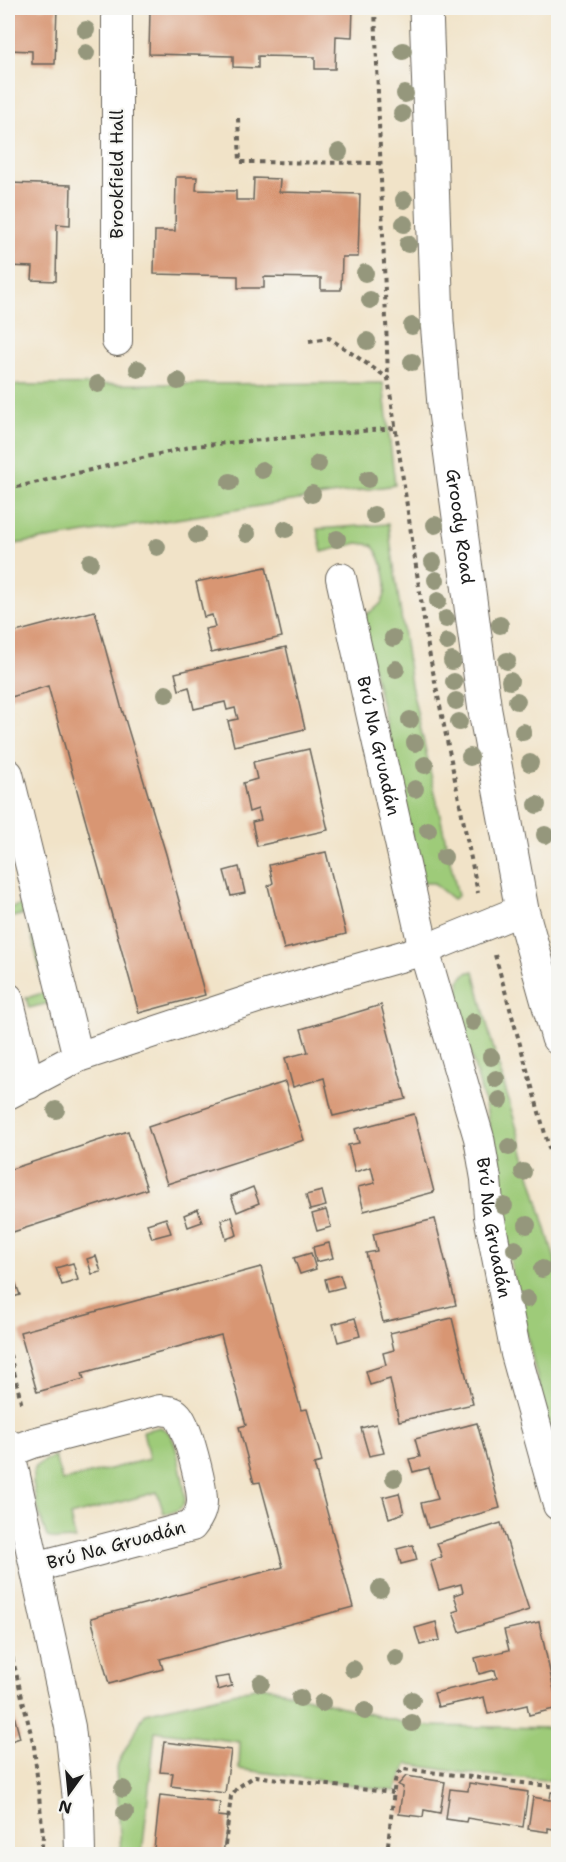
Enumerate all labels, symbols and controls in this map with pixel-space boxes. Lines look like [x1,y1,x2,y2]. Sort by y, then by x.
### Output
street label: Brookfield Hall [105,109,129,239]
street label: Groody Road [441,467,480,586]
street label: Brú Na Gruadán [351,674,406,818]
street label: Brú Na Gruadán [470,1155,517,1300]
street label: Brú Na Gruadán [44,1515,188,1575]
north arrow [39,1763,99,1823]
text: N [56,1795,74,1819]

